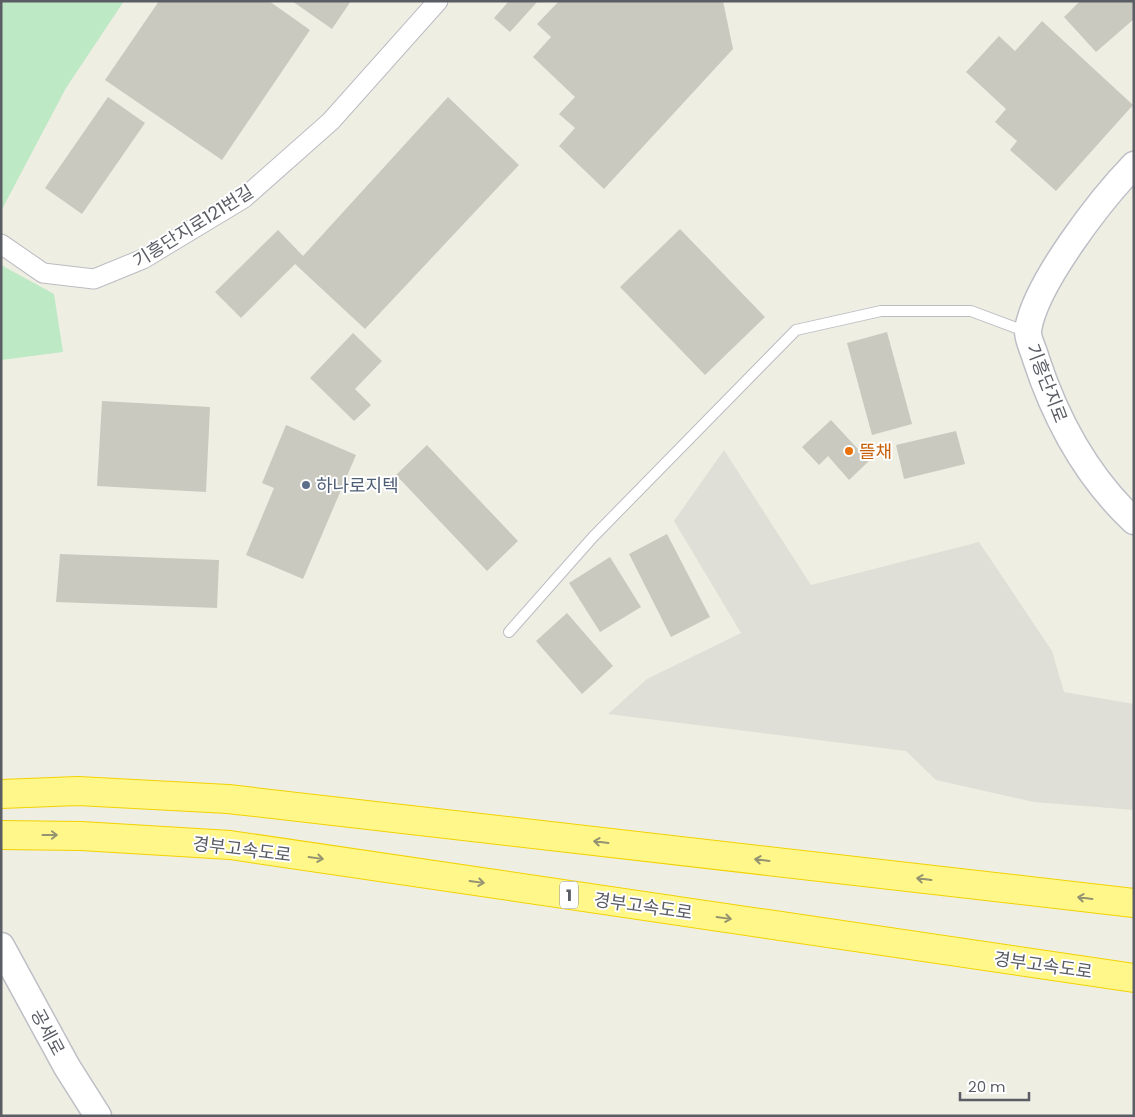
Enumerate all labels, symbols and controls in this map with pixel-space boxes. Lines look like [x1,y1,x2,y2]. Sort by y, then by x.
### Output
street label: 기흥단지로121번길 [128,179,258,273]
street label: 기흥단지로 [1020,340,1074,426]
place label: 뜰채 [859,439,892,464]
marker: 뜰채 [843,445,855,457]
place label: 하나로지텍 [316,473,399,498]
marker: 하나로지텍 [300,479,312,491]
one-way arrow [42,830,58,840]
street label: 경부고속도로 [191,831,293,867]
one-way arrow [593,837,609,847]
one-way arrow [308,853,324,863]
one-way arrow [755,855,771,865]
one-way arrow [916,874,932,884]
one-way arrow [469,877,485,887]
road number: 1 [560,882,578,908]
street label: 경부고속도로 [592,887,694,925]
one-way arrow [1078,893,1094,903]
one-way arrow [716,913,732,923]
street label: 경부고속도로 [992,946,1094,984]
street label: 공세로 [25,1004,71,1060]
scale bar [960,1070,1029,1102]
text: 20 m [968,1076,1006,1097]

